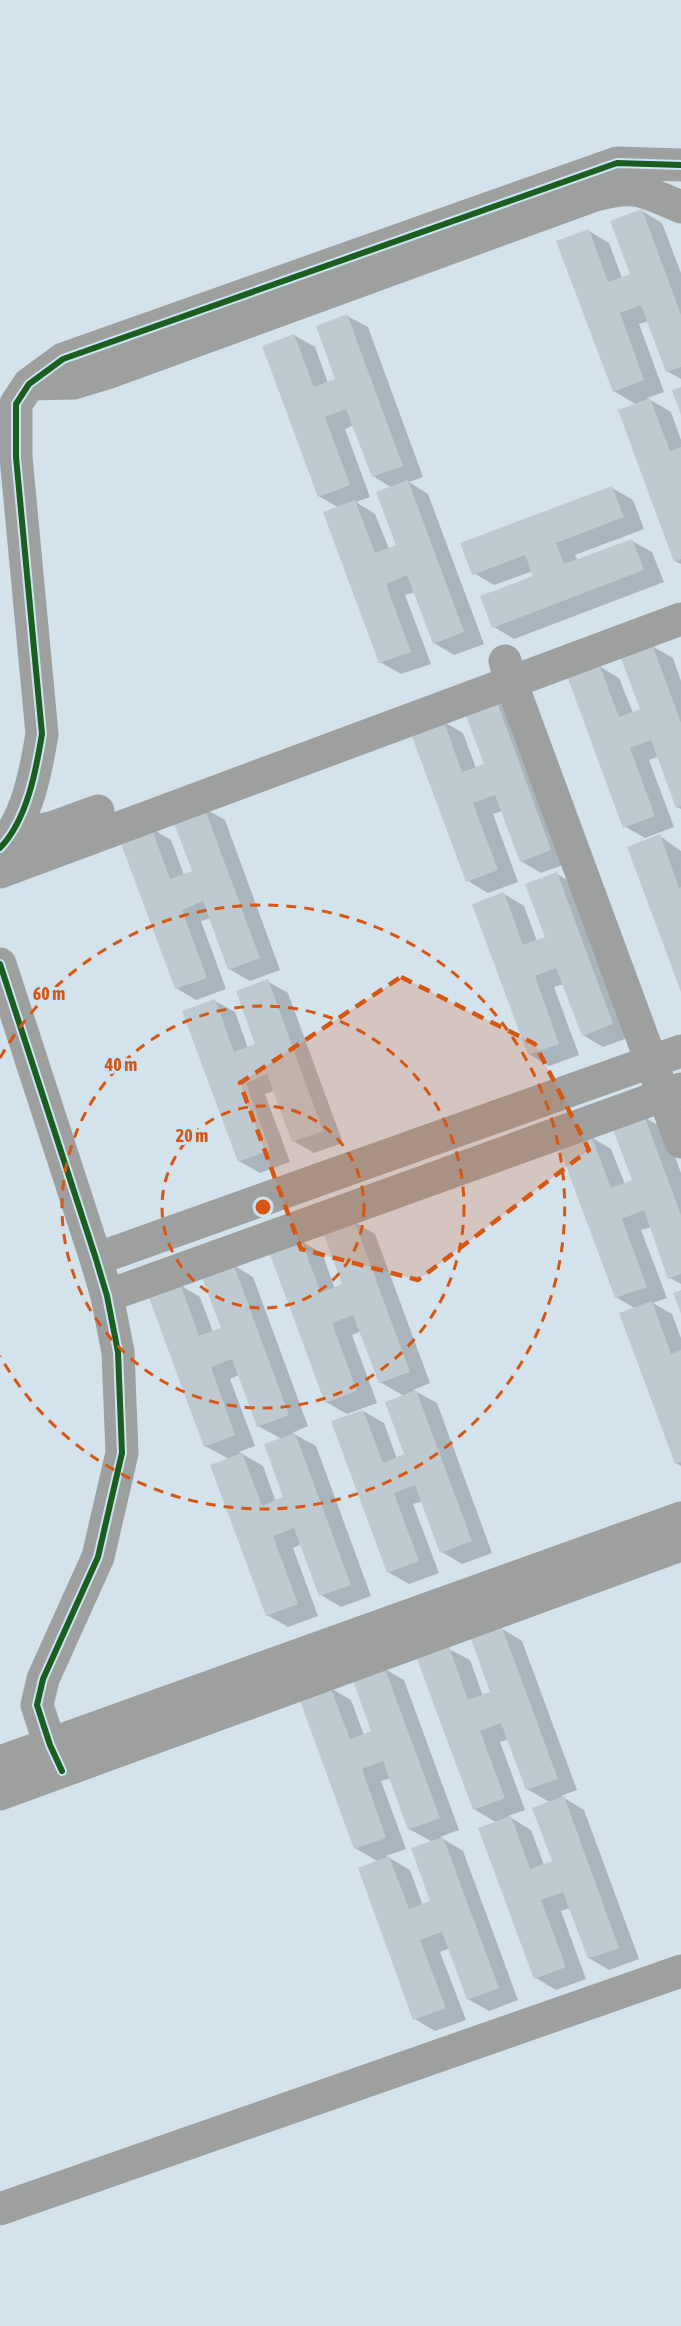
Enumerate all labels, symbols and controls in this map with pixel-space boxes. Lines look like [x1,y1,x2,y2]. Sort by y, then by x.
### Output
text: 60 m [33,983,65,1004]
text: 40 m [104,1054,137,1075]
text: 20 m [176,1125,208,1146]
centre of rings [253,1197,273,1217]

